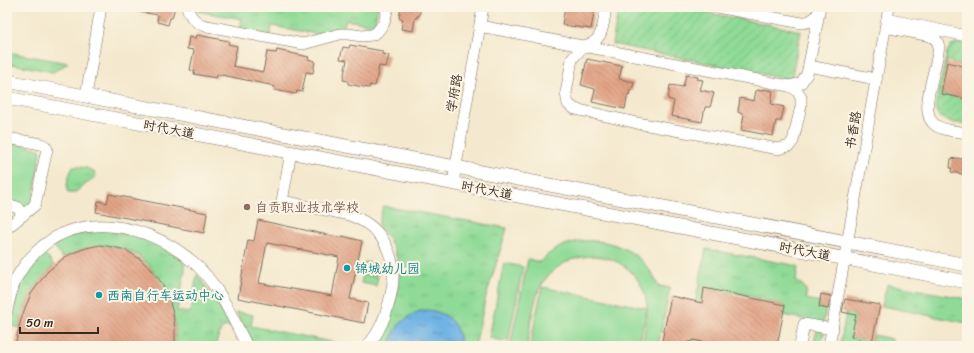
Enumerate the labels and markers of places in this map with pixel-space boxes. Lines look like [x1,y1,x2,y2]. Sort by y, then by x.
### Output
place label: 自贡职业技术学校 [255,196,359,219]
marker: 自贡职业技术学校 [242,202,252,212]
place label: 锦城幼儿园 [355,257,420,280]
marker: 锦城幼儿园 [342,263,352,273]
place label: 西南自行车运动中心 [107,284,224,307]
marker: 西南自行车运动中心 [94,290,104,300]

